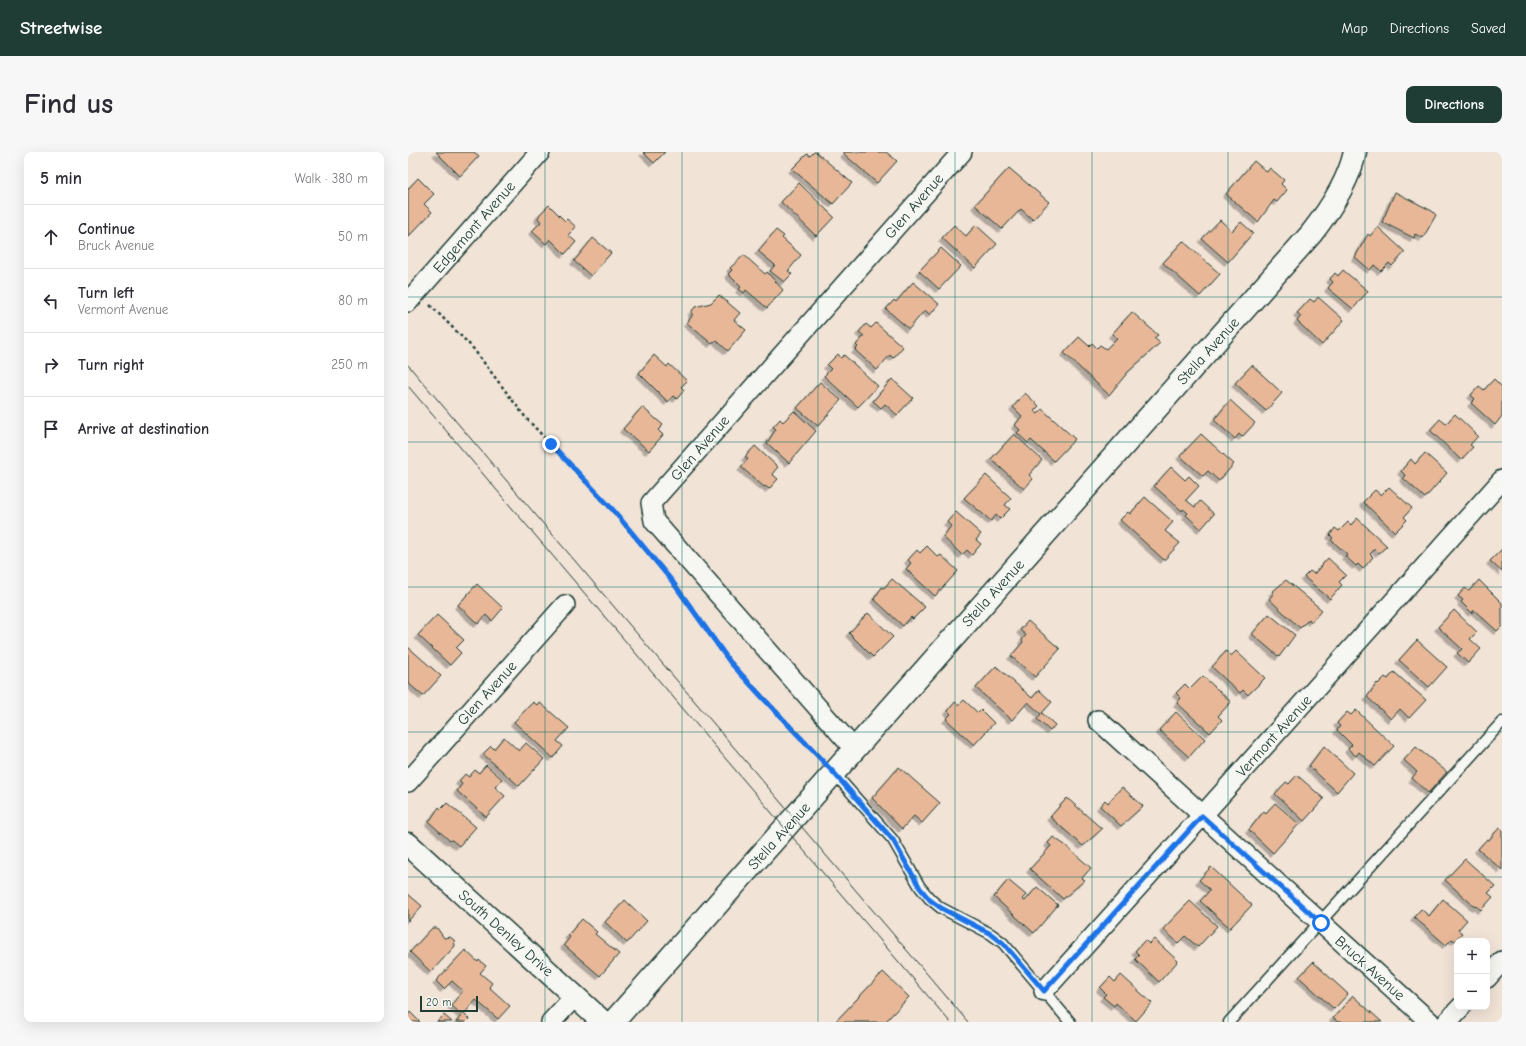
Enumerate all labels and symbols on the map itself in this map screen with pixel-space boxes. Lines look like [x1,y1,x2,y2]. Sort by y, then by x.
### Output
street label: Glen Avenue [881,169,948,242]
street label: Edgemont Avenue [429,177,519,277]
street label: Stella Avenue [1173,313,1243,388]
street label: Glen Avenue [667,411,734,484]
route end [542,435,560,453]
street label: Stella Avenue [958,555,1028,630]
street label: Glen Avenue [453,657,521,729]
street label: Vermont Avenue [1232,691,1316,781]
street label: Stella Avenue [744,798,814,873]
street label: South Denley Drive [455,886,557,981]
route start [1312,914,1330,932]
street label: Bruck Avenue [1331,932,1409,1004]
scale bar [420,994,478,1013]

